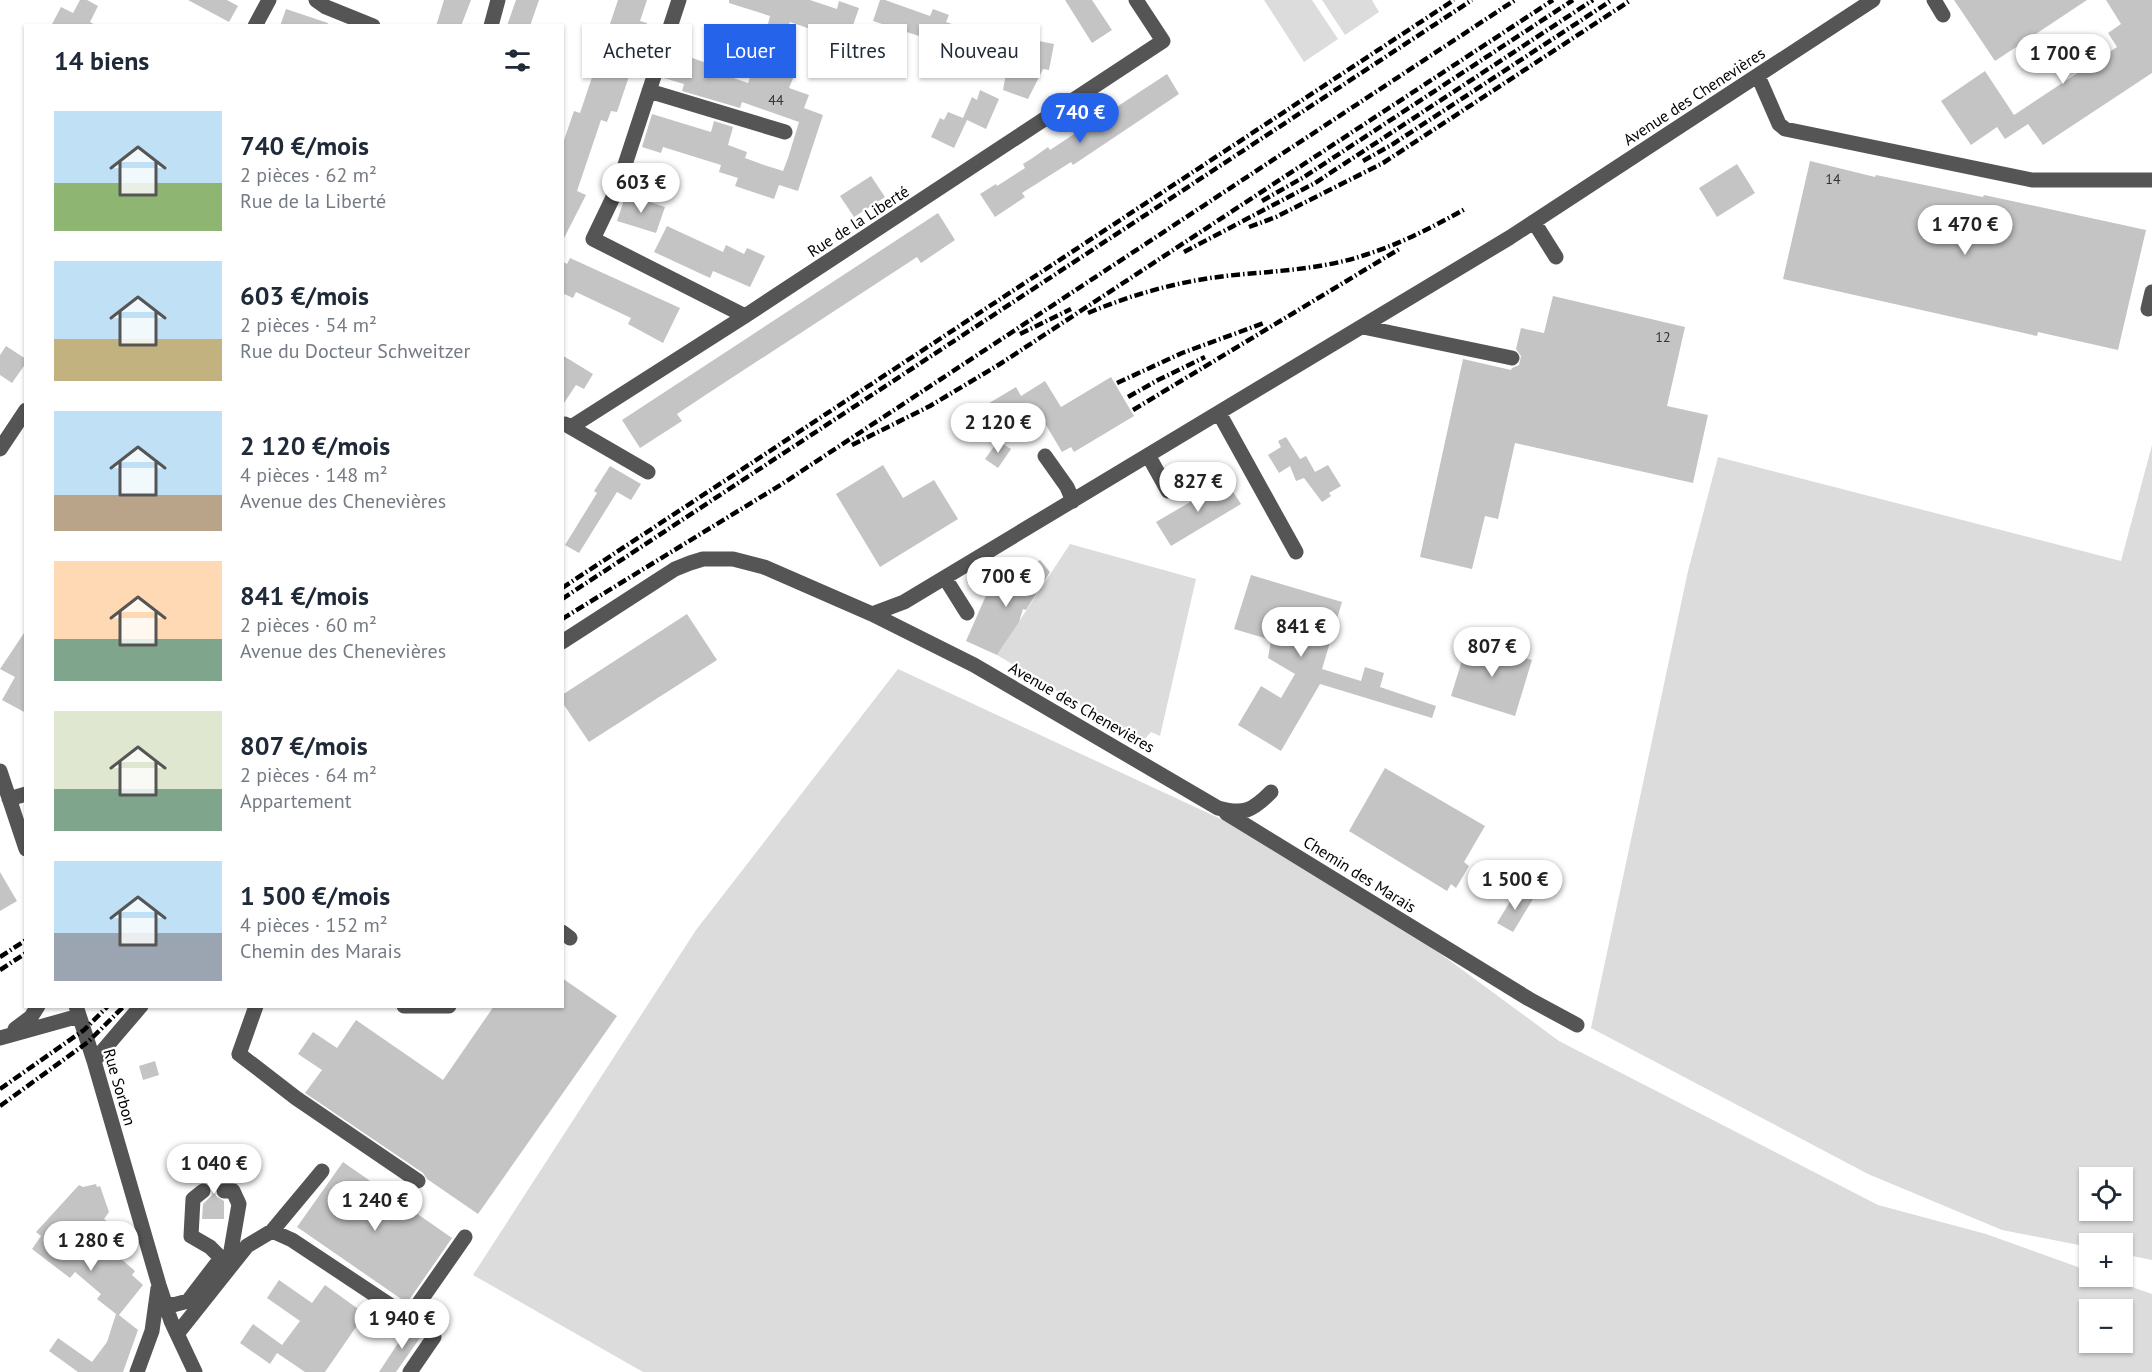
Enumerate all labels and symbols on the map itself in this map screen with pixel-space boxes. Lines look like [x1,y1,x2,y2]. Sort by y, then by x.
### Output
pin: 1 700 € [2008,34,2118,85]
street label: Avenue des Chenevières [1619,43,1769,149]
house number: 44 [768,91,784,109]
pin: 740 € [1038,93,1122,144]
pin: 603 € [599,163,683,214]
house number: 14 [1825,170,1841,188]
street label: Rue de la Liberté [804,181,912,261]
pin: 1 470 € [1910,205,2020,256]
house number: 12 [1655,328,1671,346]
pin: 2 120 € [943,403,1053,454]
pin: 827 € [1156,462,1240,513]
pin: 700 € [964,557,1048,608]
pin: 841 € [1259,607,1343,658]
pin: 807 € [1450,627,1534,678]
street label: Avenue des Chenevières [1006,657,1159,757]
street label: Chemin des Marais [1300,831,1420,917]
pin: 1 500 € [1460,860,1570,911]
street label: Rue Sorbon [100,1046,140,1128]
pin: 1 040 € [159,1144,269,1195]
pin: 1 240 € [320,1181,430,1232]
pin: 1 280 € [36,1221,146,1272]
pin: 1 940 € [347,1299,457,1350]

